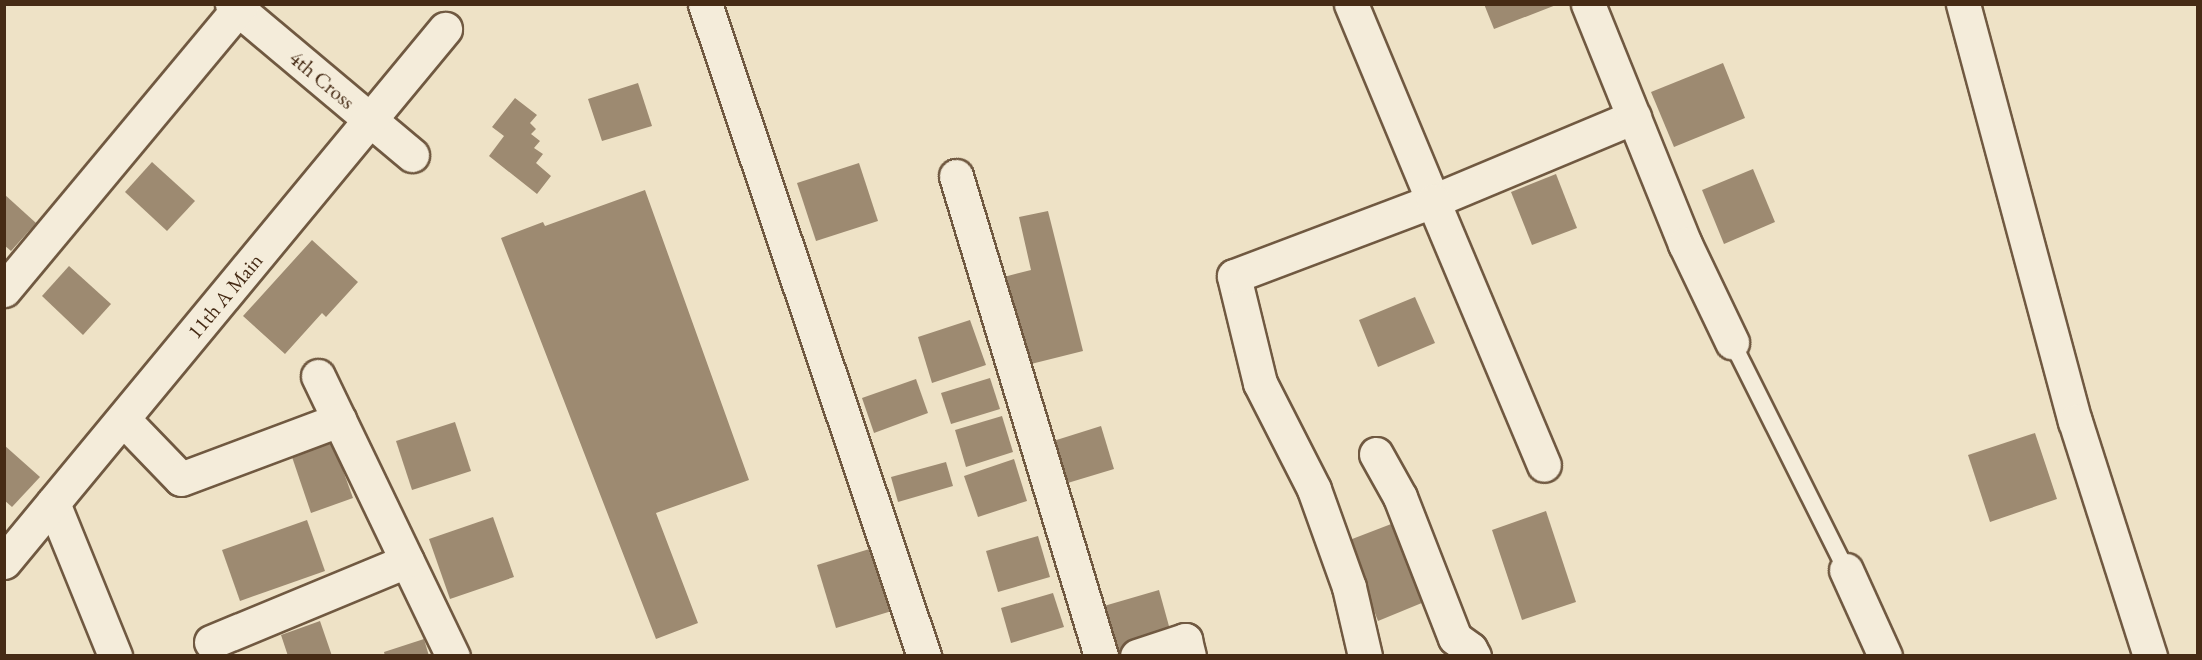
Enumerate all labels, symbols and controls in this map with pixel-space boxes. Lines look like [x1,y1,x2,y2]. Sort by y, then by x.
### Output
street label: 4th Cross [284,45,360,115]
street label: 11th A Main [182,248,268,344]

